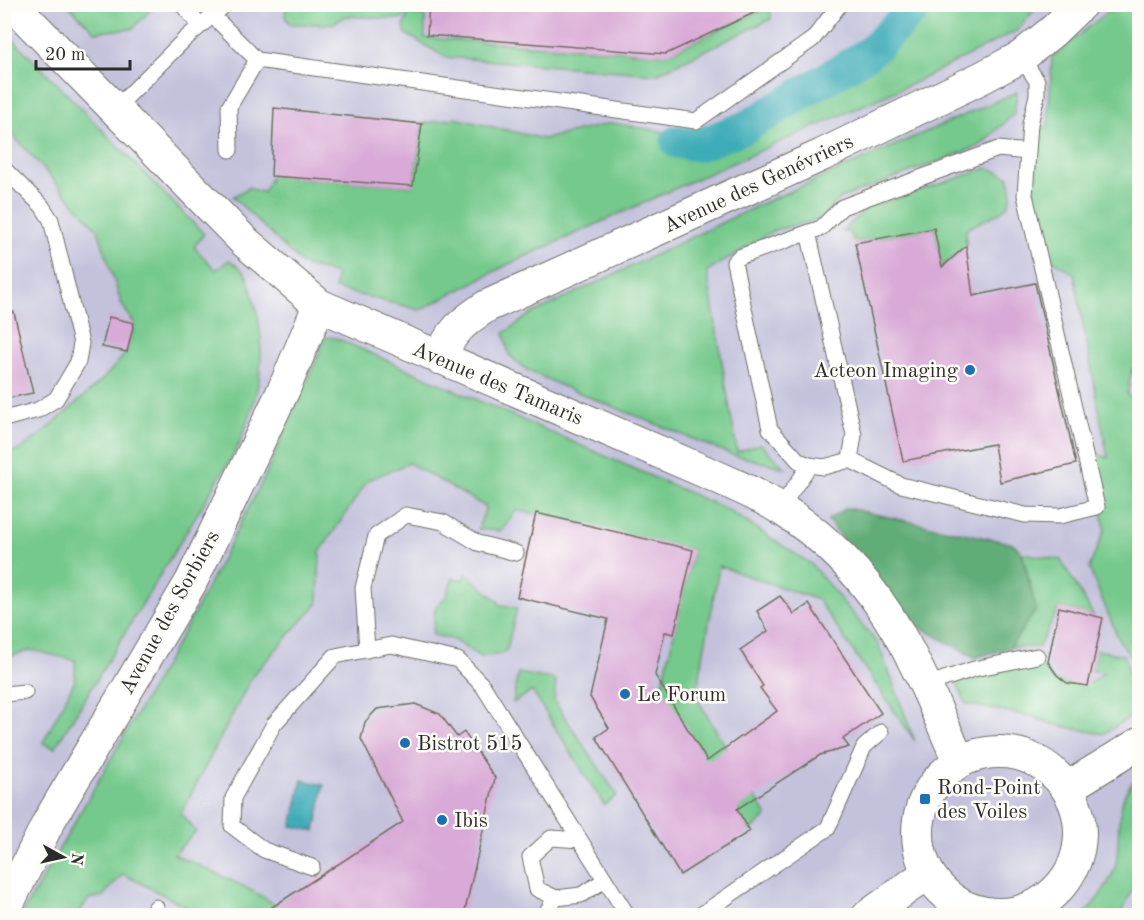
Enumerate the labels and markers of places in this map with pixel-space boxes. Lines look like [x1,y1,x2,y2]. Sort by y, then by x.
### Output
place label: Acteon Imaging [813,361,959,382]
marker: Acteon Imaging [963,363,977,377]
place label: Le Forum [637,685,726,706]
marker: Le Forum [618,687,632,701]
place label: Bistrot 515 [417,734,522,755]
marker: Bistrot 515 [398,736,412,750]
place label: Rond-Point des Voiles [937,778,1041,823]
marker: Rond-Point des Voiles [918,792,932,806]
place label: Ibis [454,811,488,832]
marker: Ibis [435,813,449,827]

